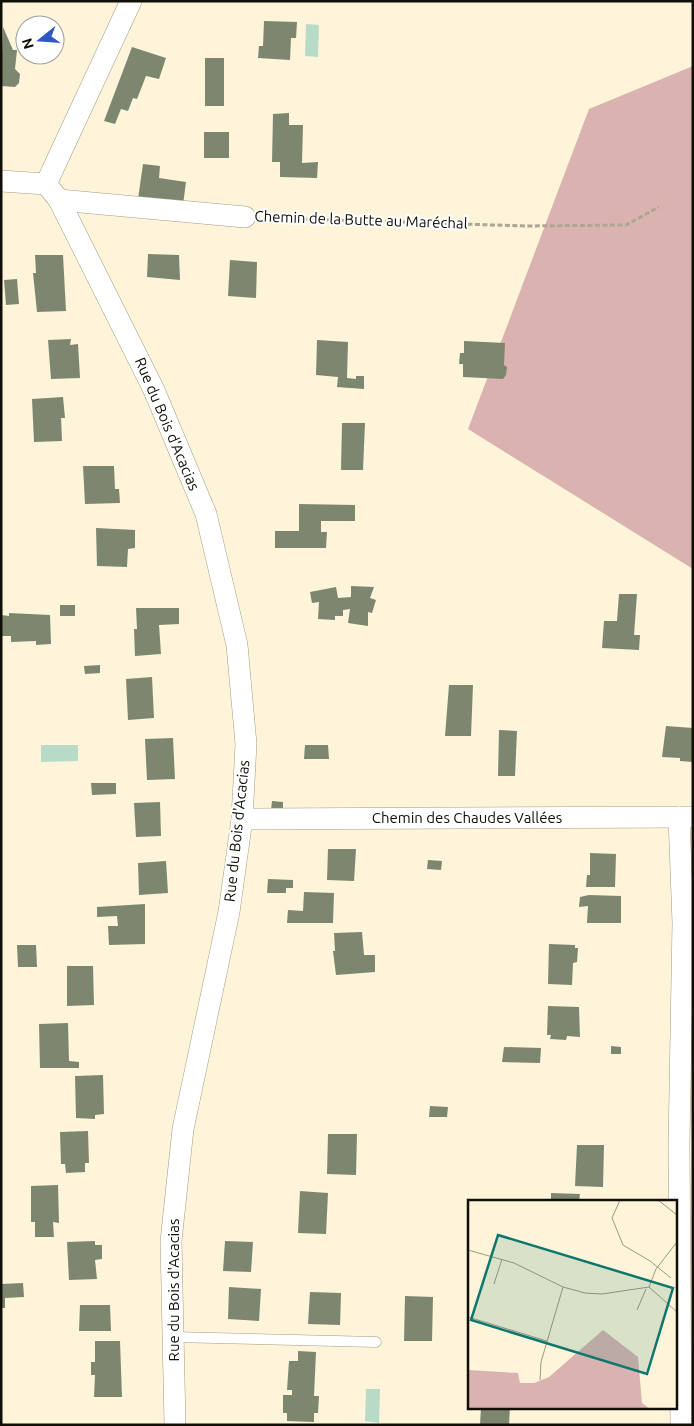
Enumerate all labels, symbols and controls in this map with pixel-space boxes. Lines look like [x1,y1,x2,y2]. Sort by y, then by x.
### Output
north arrow [15,15,65,65]
text: N [18,36,37,51]
street label: Chemin de la Butte au Maréchal [254,207,468,232]
street label: Rue du Bois d'Acacias [132,355,203,493]
street label: Rue du Bois d'Acacias [221,759,252,903]
street label: Chemin des Chaudes Vallées [372,809,562,826]
inset map [468,1200,676,1408]
street label: Rue du Bois d'Acacias [165,1219,182,1361]

